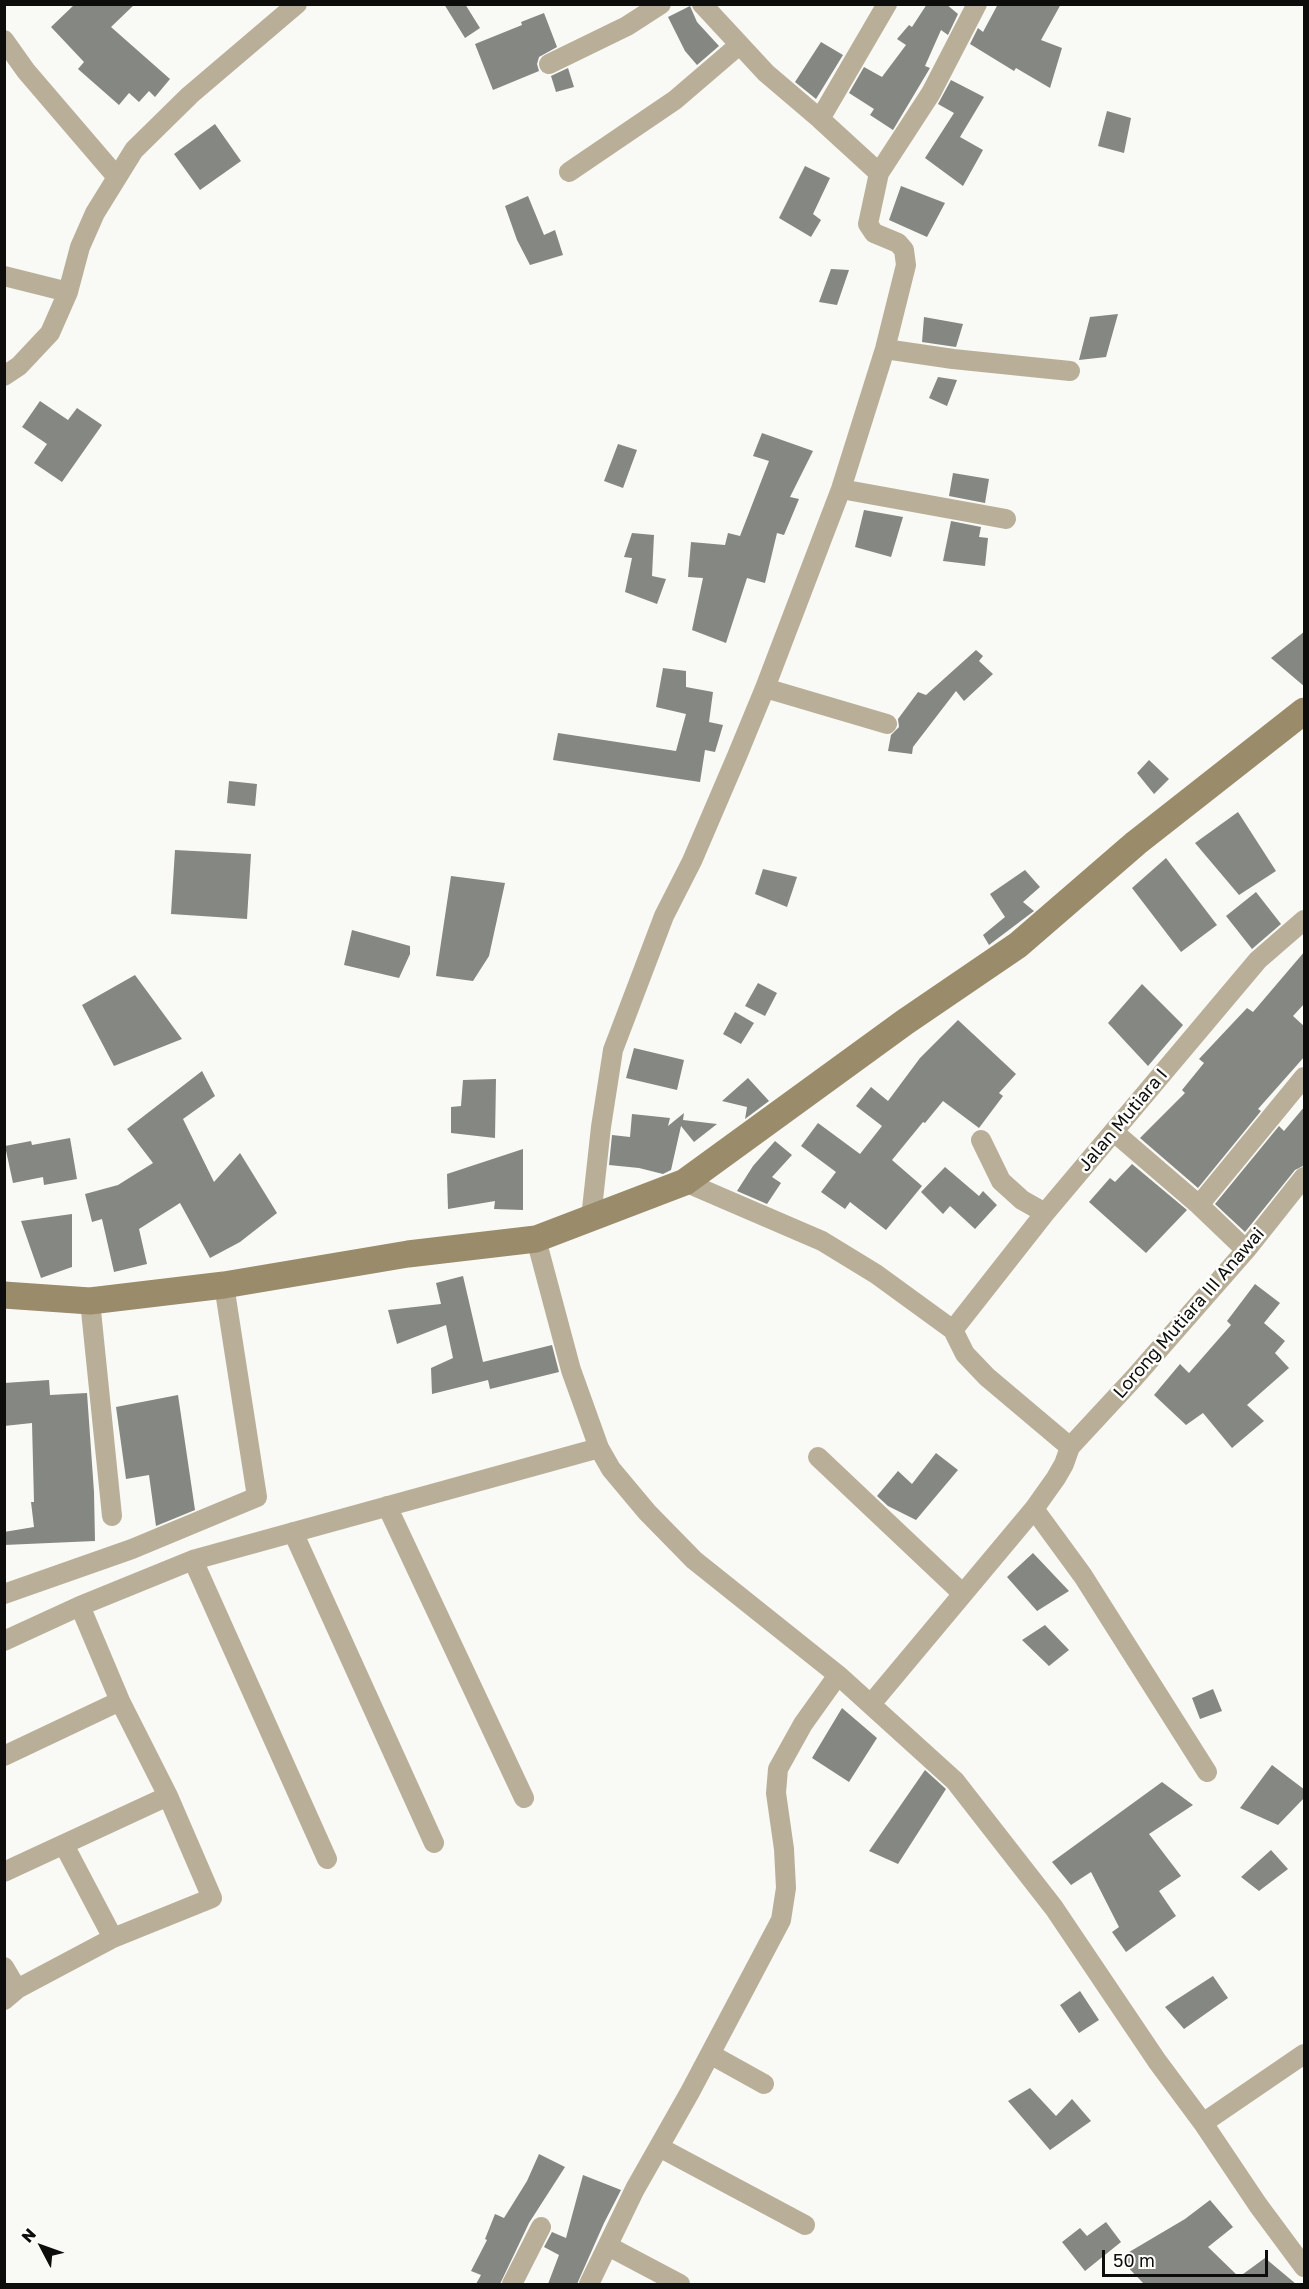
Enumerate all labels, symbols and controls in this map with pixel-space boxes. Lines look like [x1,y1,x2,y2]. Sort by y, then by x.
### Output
street label: Jalan Mutiara I [1074,1064,1172,1176]
street label: Lorong Mutiara III Anawai [1109,1223,1269,1403]
north arrow [12,2217,72,2277]
text: N [17,2224,40,2246]
scale bar [1105,2238,1272,2276]
text: 50 m [1113,2249,1155,2271]

